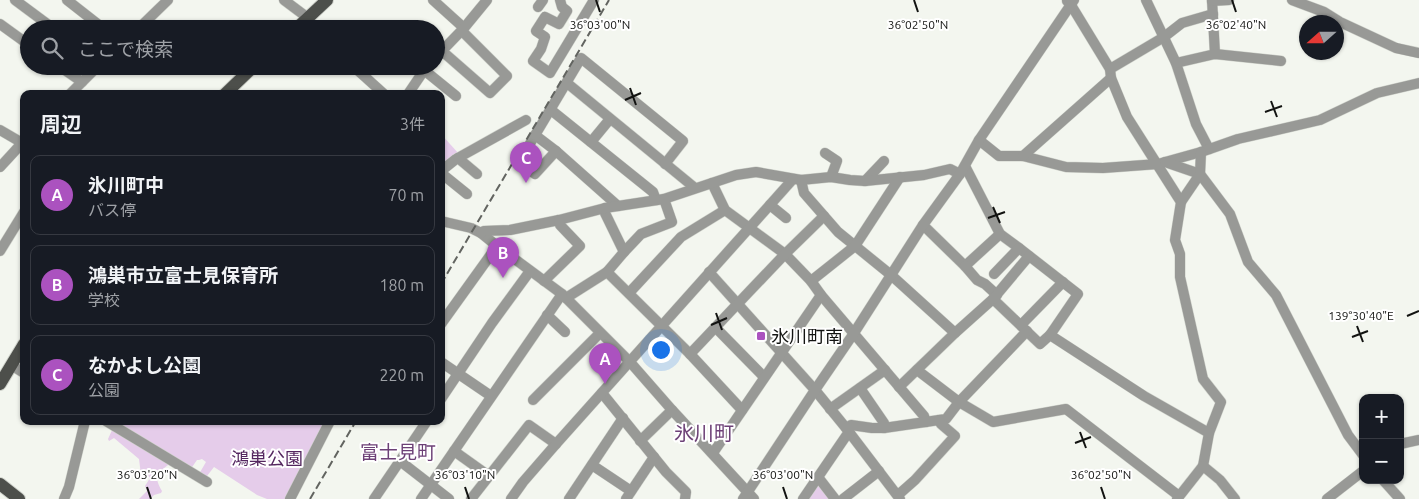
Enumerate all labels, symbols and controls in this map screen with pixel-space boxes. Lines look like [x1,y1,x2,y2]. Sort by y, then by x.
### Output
north arrow [1299,15,1344,60]
text: 36°03'00"N [570,18,630,31]
text: 36°02'50"N [888,18,948,31]
text: 36°02'40"N [1206,18,1266,31]
search box [20,20,445,75]
icon: search [38,34,66,62]
text: ここで検索 [78,38,173,60]
text: 周辺 [40,112,82,136]
text: 3件 [400,115,425,133]
pin: C [510,142,542,183]
text: 氷川町中 [88,174,164,196]
text: A [51,186,63,204]
text: 70 m [388,186,424,204]
text: バス停 [88,201,136,219]
pin: B [487,237,519,278]
text: 鴻巣市立富士見保育所 [88,264,278,286]
text: B [52,276,62,294]
text: 180 m [379,276,424,294]
text: 学校 [88,291,120,309]
text: 139°30'40"E [1328,309,1394,322]
place label: 氷川町南 [771,326,843,346]
marker: 氷川町南 [755,330,767,342]
your location [648,337,674,363]
pin: A [589,343,621,384]
text: なかよし公園 [88,354,201,376]
text: C [52,366,62,384]
text: 220 m [379,366,424,384]
text: 公園 [88,381,120,399]
map controls [1359,394,1404,484]
button: + [1359,394,1404,439]
district label: 氷川町 [674,421,734,444]
button: − [1359,439,1404,484]
district label: 富士見町 [360,441,436,463]
park label: 鴻巣公園 [231,448,303,468]
text: 36°03'20"N [117,468,177,481]
text: 36°03'10"N [435,468,495,481]
text: 36°03'00"N [753,468,813,481]
text: 36°02'50"N [1071,468,1131,481]

